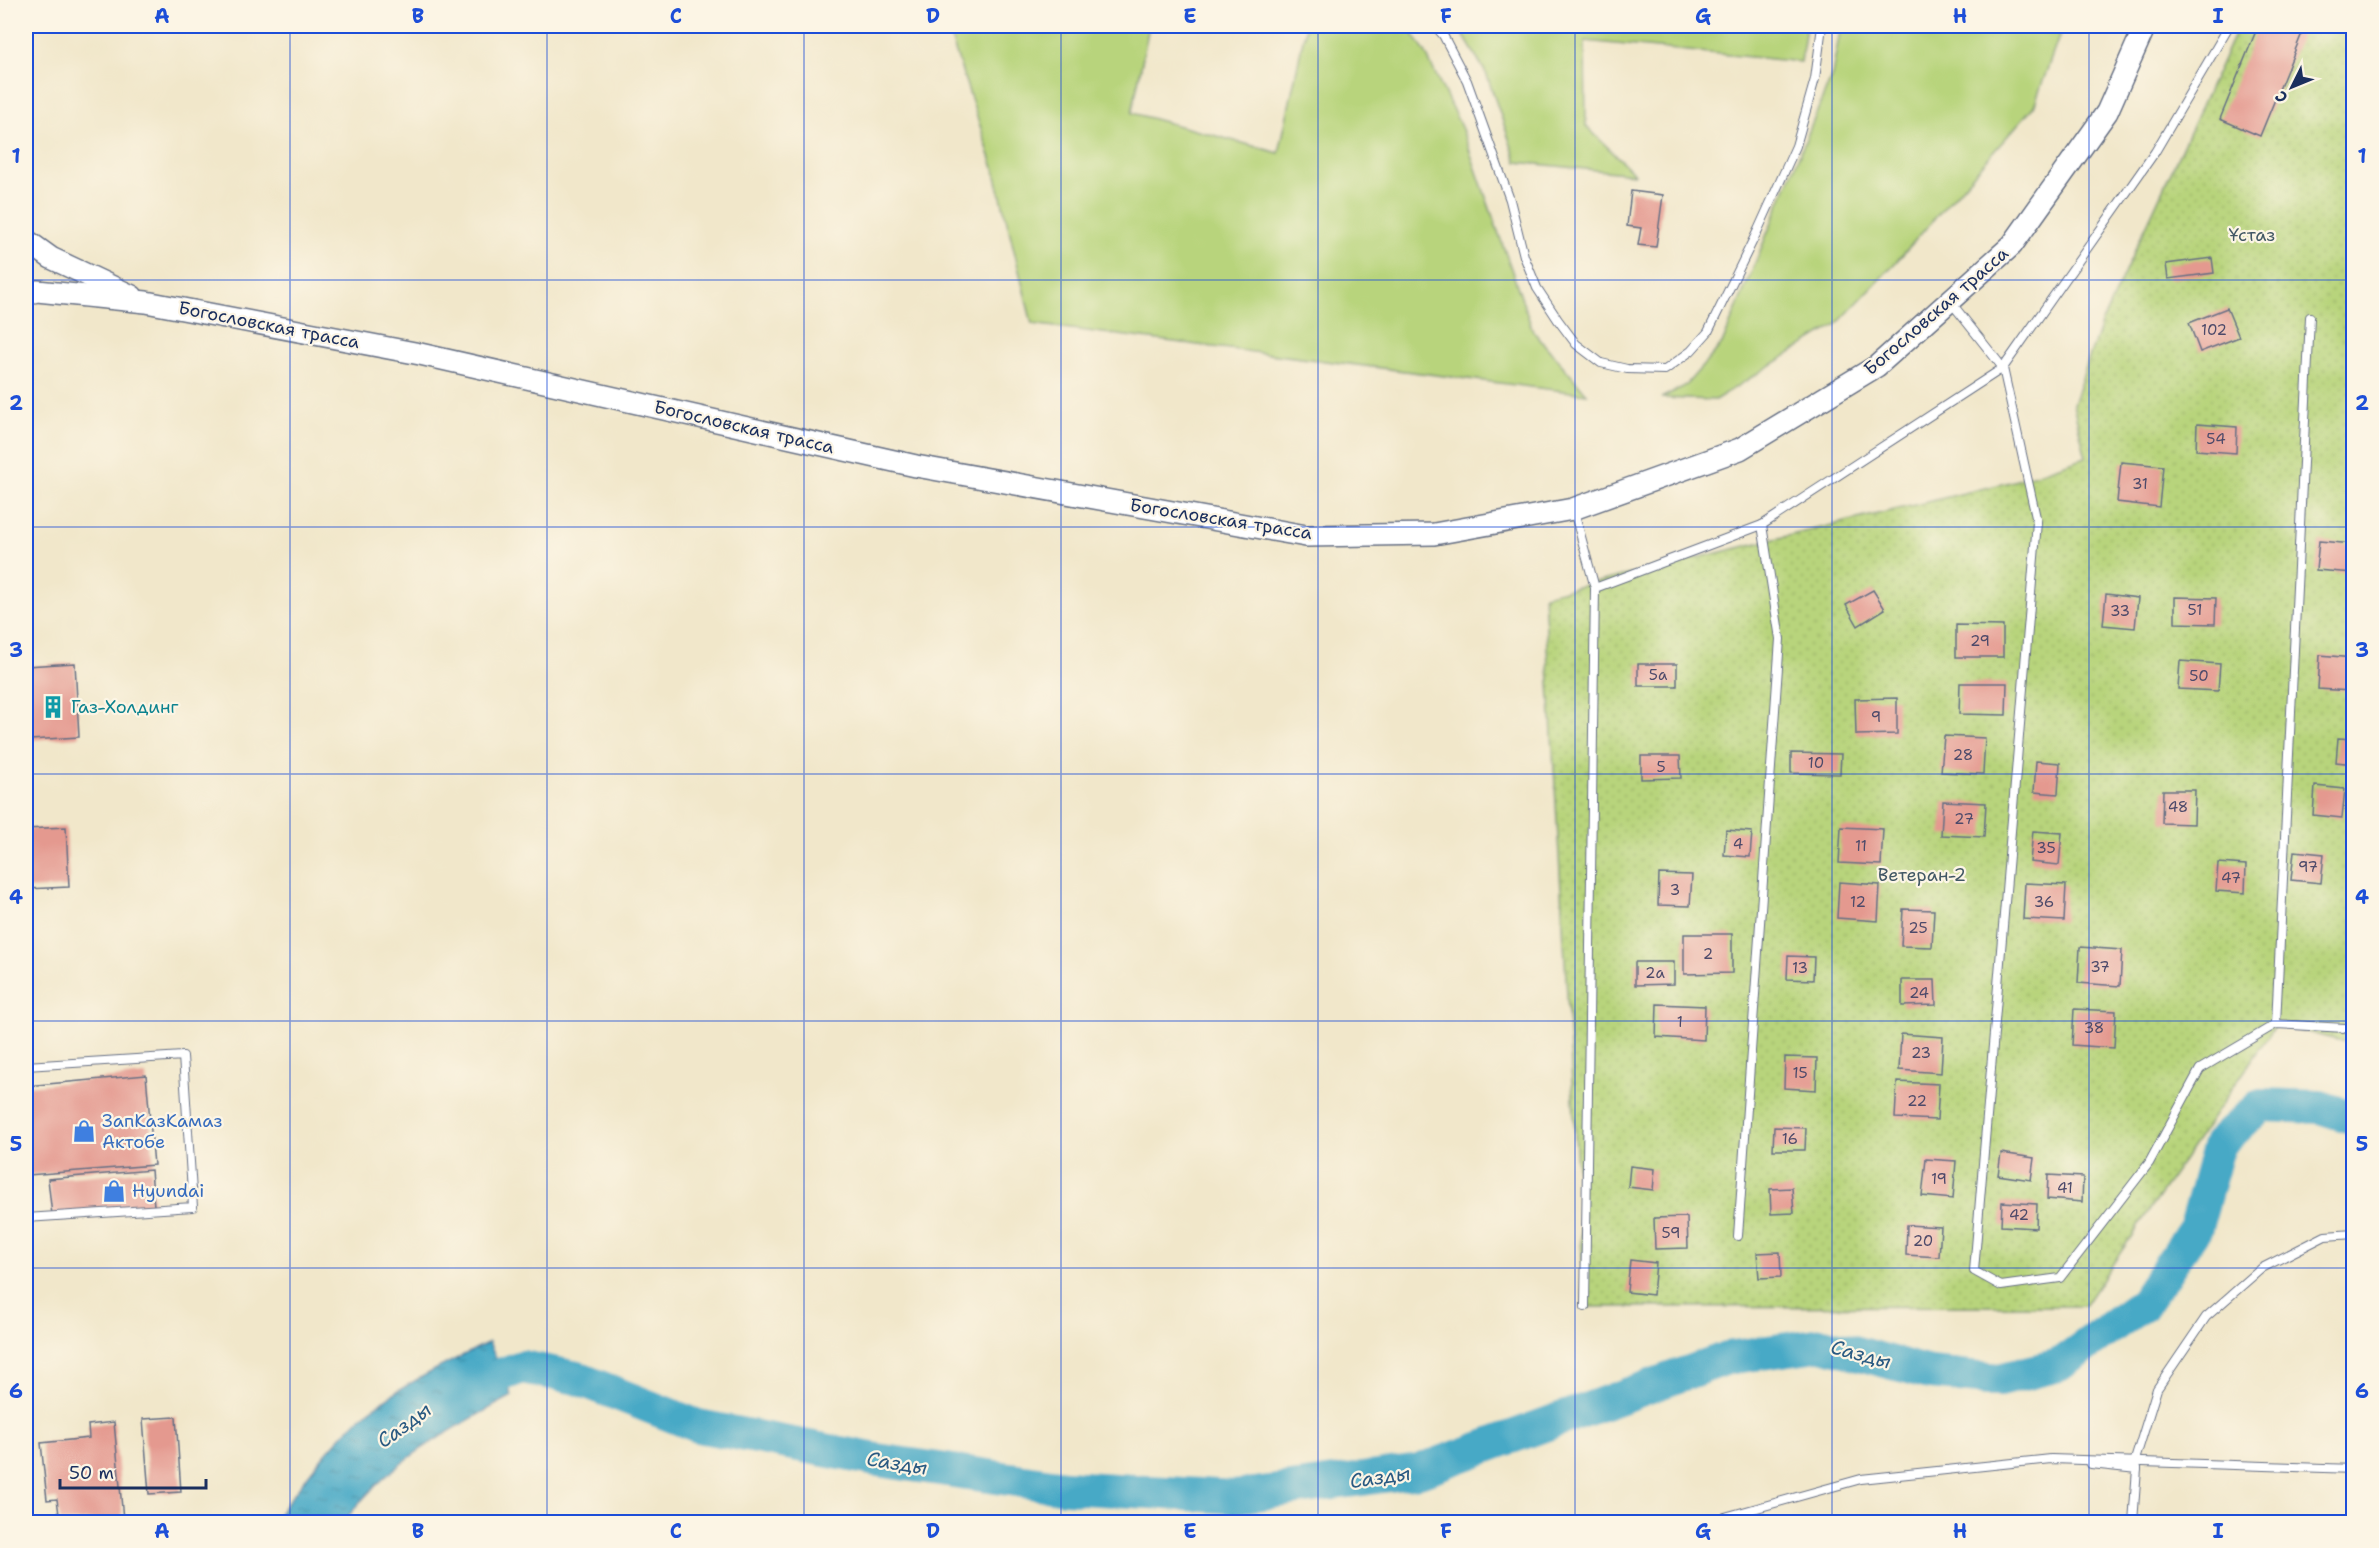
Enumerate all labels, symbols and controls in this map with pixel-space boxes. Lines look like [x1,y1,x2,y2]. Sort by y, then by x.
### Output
text: A [154,3,170,29]
text: B [412,3,424,29]
text: C [670,3,682,29]
text: D [926,3,940,29]
text: E [1183,3,1197,29]
text: F [1440,3,1452,29]
text: G [1695,3,1711,29]
text: H [1953,3,1967,29]
text: I [2212,3,2224,29]
north arrow [2262,57,2322,117]
text: С [2270,86,2292,108]
text: 1 [11,143,21,169]
text: 1 [2357,143,2367,169]
park label: Ұстаз [2229,223,2275,247]
street label: Богословская трасса [1859,242,2013,380]
street label: Богословская трасса [176,296,362,354]
house number: 102 [2201,320,2227,340]
text: 2 [9,390,23,416]
text: 2 [2355,390,2369,416]
street label: Богословская трасса [652,395,836,459]
house number: 54 [2206,429,2226,449]
house number: 31 [2132,474,2148,494]
street label: Богословская трасса [1128,493,1314,545]
house number: 51 [2188,600,2202,620]
house number: 33 [2110,601,2130,621]
house number: 29 [1970,631,1990,651]
text: 3 [9,637,23,663]
text: 3 [2355,637,2369,663]
house number: 5а [1649,665,1668,685]
house number: 50 [2189,666,2209,686]
building icon: Газ-Холдинг [40,694,66,720]
place label: Газ-Холдинг [71,695,179,719]
house number: 9 [1871,707,1881,727]
house number: 28 [1953,745,1973,765]
house number: 10 [1808,753,1824,773]
house number: 5 [1656,757,1666,777]
house number: 48 [2168,797,2188,817]
house number: 27 [1954,809,1974,829]
house number: 4 [1733,834,1743,854]
house number: 11 [1855,836,1867,856]
house number: 35 [2036,838,2056,858]
house number: 97 [2298,857,2318,877]
park label: Ветеран-2 [1878,863,1966,887]
house number: 47 [2221,868,2241,888]
house number: 3 [1670,880,1680,900]
text: 4 [9,884,23,910]
text: 4 [2355,884,2369,910]
house number: 12 [1850,892,1866,912]
house number: 36 [2034,892,2054,912]
house number: 25 [1908,918,1928,938]
house number: 2 [1703,944,1713,964]
house number: 37 [2090,957,2110,977]
house number: 13 [1792,958,1808,978]
house number: 2а [1645,963,1666,983]
house number: 24 [1909,983,1929,1003]
house number: 1 [1677,1012,1683,1032]
house number: 38 [2084,1018,2104,1038]
house number: 23 [1911,1043,1931,1063]
house number: 15 [1792,1063,1808,1083]
house number: 22 [1907,1091,1927,1111]
place label: ЗапКазКамаз Актобе [102,1109,222,1154]
shop icon: ЗапКазКамаз Актобе [71,1118,97,1144]
house number: 16 [1782,1129,1798,1149]
text: 5 [10,1131,22,1157]
text: 5 [2356,1131,2368,1157]
house number: 19 [1931,1169,1947,1189]
shop icon: Hyundai [101,1178,127,1204]
house number: 41 [2057,1178,2073,1198]
place label: Hyundai [132,1179,204,1203]
house number: 42 [2009,1205,2029,1225]
house number: 59 [1662,1223,1680,1243]
house number: 20 [1913,1231,1933,1251]
water label: Сазды [1828,1334,1894,1374]
text: 6 [9,1378,23,1404]
text: 6 [2355,1378,2369,1404]
water label: Сазды [372,1396,436,1454]
water label: Сазды [865,1445,929,1481]
scale bar [60,1452,206,1490]
water label: Сазды [1348,1460,1412,1494]
text: 50 m [69,1461,114,1485]
text: A [154,1518,170,1544]
text: B [412,1518,424,1544]
text: C [670,1518,682,1544]
text: D [926,1518,940,1544]
text: E [1183,1518,1197,1544]
text: F [1440,1518,1452,1544]
text: G [1695,1518,1711,1544]
text: H [1953,1518,1967,1544]
text: I [2212,1518,2224,1544]

